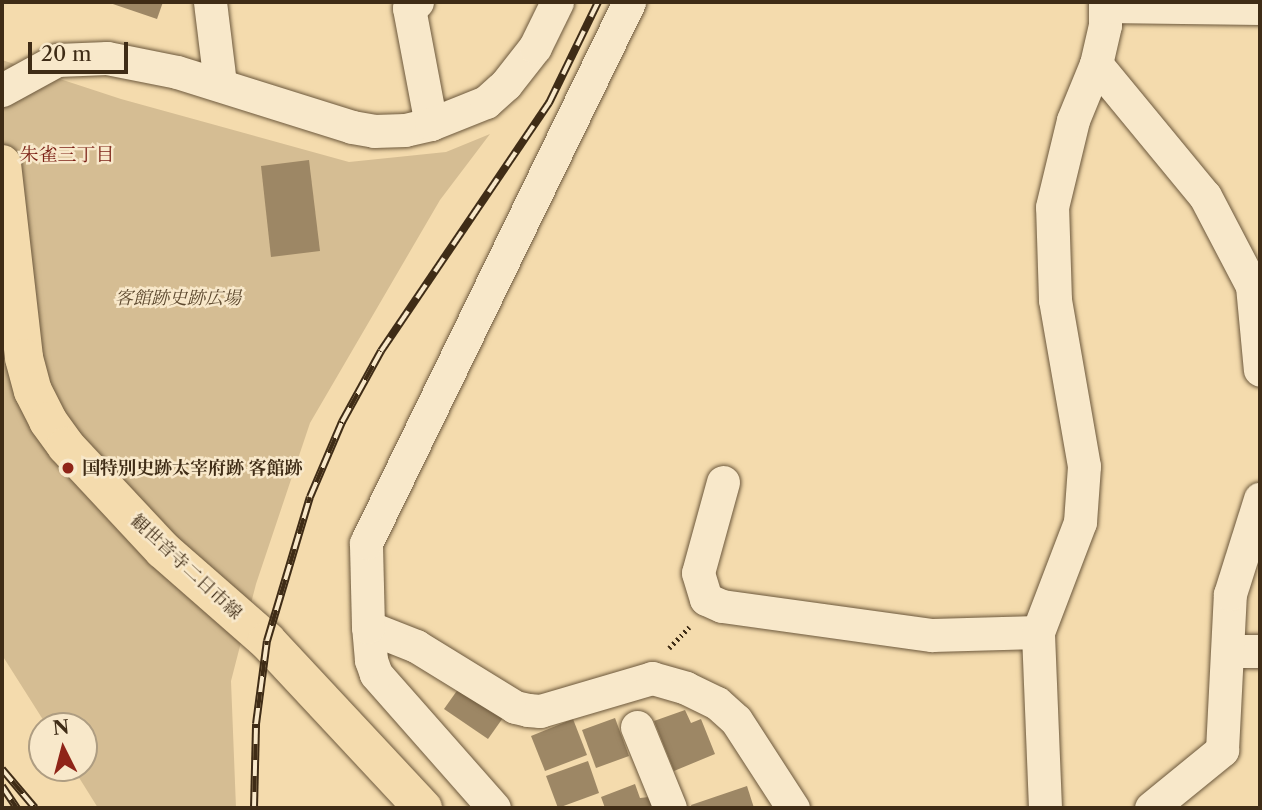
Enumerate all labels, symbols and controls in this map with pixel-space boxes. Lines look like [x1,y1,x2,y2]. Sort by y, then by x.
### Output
scale bar [32,28,131,72]
text: 20 m [41,41,92,66]
district label: 朱雀三丁目 [20,144,114,166]
park label: 客館跡史跡広場 [115,287,241,309]
place label: 国特別史跡太宰府跡 客館跡 [82,457,303,479]
marker: 国特別史跡太宰府跡 客館跡 [60,460,76,476]
street label: 観世音寺二日市線 [126,510,246,624]
north arrow [28,712,98,782]
text: N [52,715,70,740]

